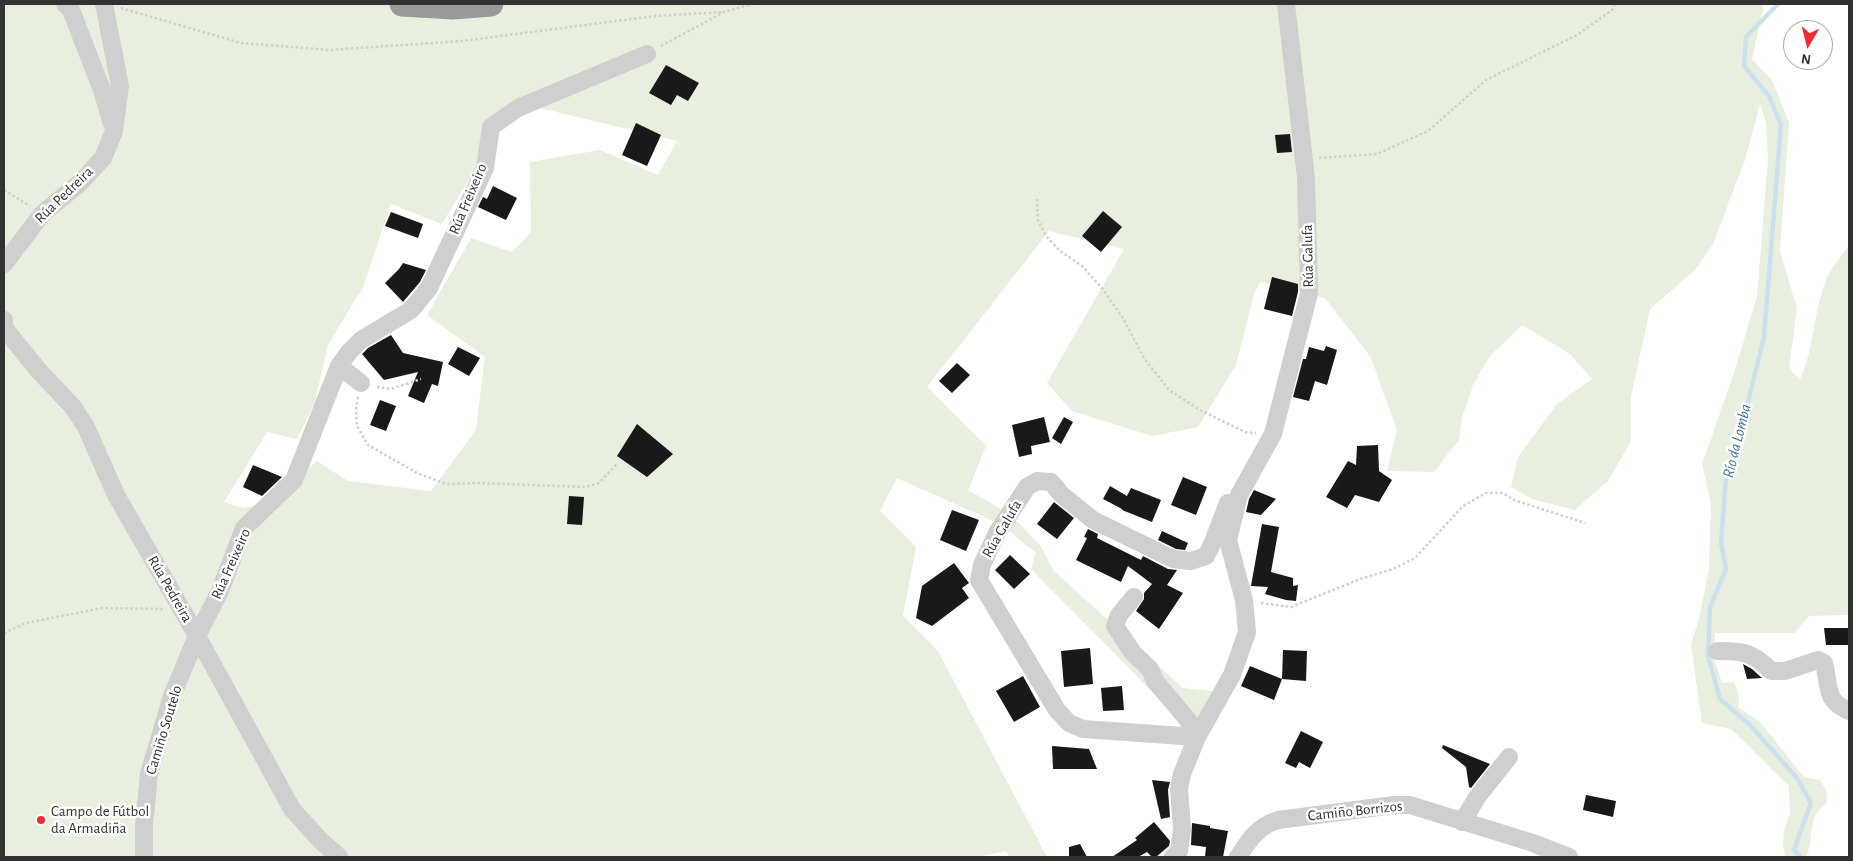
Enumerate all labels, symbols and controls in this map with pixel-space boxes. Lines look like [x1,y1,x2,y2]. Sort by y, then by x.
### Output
north arrow [1783,20,1833,70]
text: N [1800,51,1812,66]
street label: Rúa Freixeiro [445,161,491,237]
street label: Rúa Pedreira [31,163,97,227]
street label: Rúa Galufa [1298,224,1318,288]
water label: Río da Lomba [1719,402,1755,480]
street label: Rúa Galufa [978,497,1026,561]
street label: Rúa Freixeiro [207,526,255,602]
street label: Rúa Pedreira [144,552,196,626]
street label: Camiño Soutelo [142,683,186,777]
street label: Camiño Borrizos [1307,797,1403,825]
place label: Campo de Fútbol da Armadiña [51,802,149,837]
marker: Campo de Fútbol da Armadiña [35,814,47,826]

